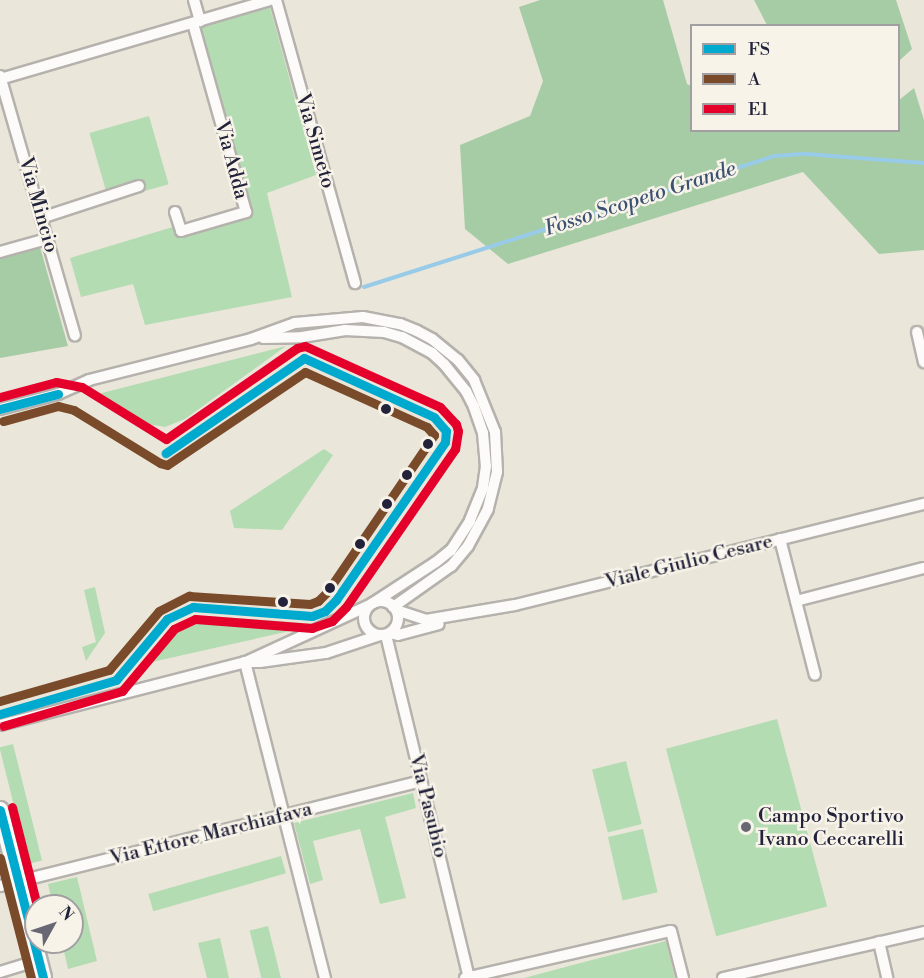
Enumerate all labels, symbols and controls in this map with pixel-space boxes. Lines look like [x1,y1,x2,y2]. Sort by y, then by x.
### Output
legend [690,24,900,132]
text: FS [748,38,770,61]
text: A [748,68,760,91]
street label: Via Simeto [290,91,340,191]
text: E1 [748,98,768,121]
street label: Via Adda [209,118,253,202]
street label: Via Mincio [13,155,63,255]
water label: Fosso Scopeto Grande [541,156,739,242]
unlabelled marker [380,403,392,415]
unlabelled marker [422,438,434,450]
unlabelled marker [401,469,413,481]
unlabelled marker [381,498,393,510]
street label: Viale Giulio Cesare [603,530,775,594]
unlabelled marker [354,538,366,550]
unlabelled marker [324,582,336,594]
unlabelled marker [277,596,289,608]
street label: Via Pasubio [404,752,452,860]
street label: Via Ettore Marchiafava [107,797,315,871]
place label: Campo Sportivo Ivano Ceccarelli [758,804,904,851]
marker: Campo Sportivo Ivano Ceccarelli [739,820,753,834]
north arrow [24,894,84,954]
text: N [55,902,78,925]

